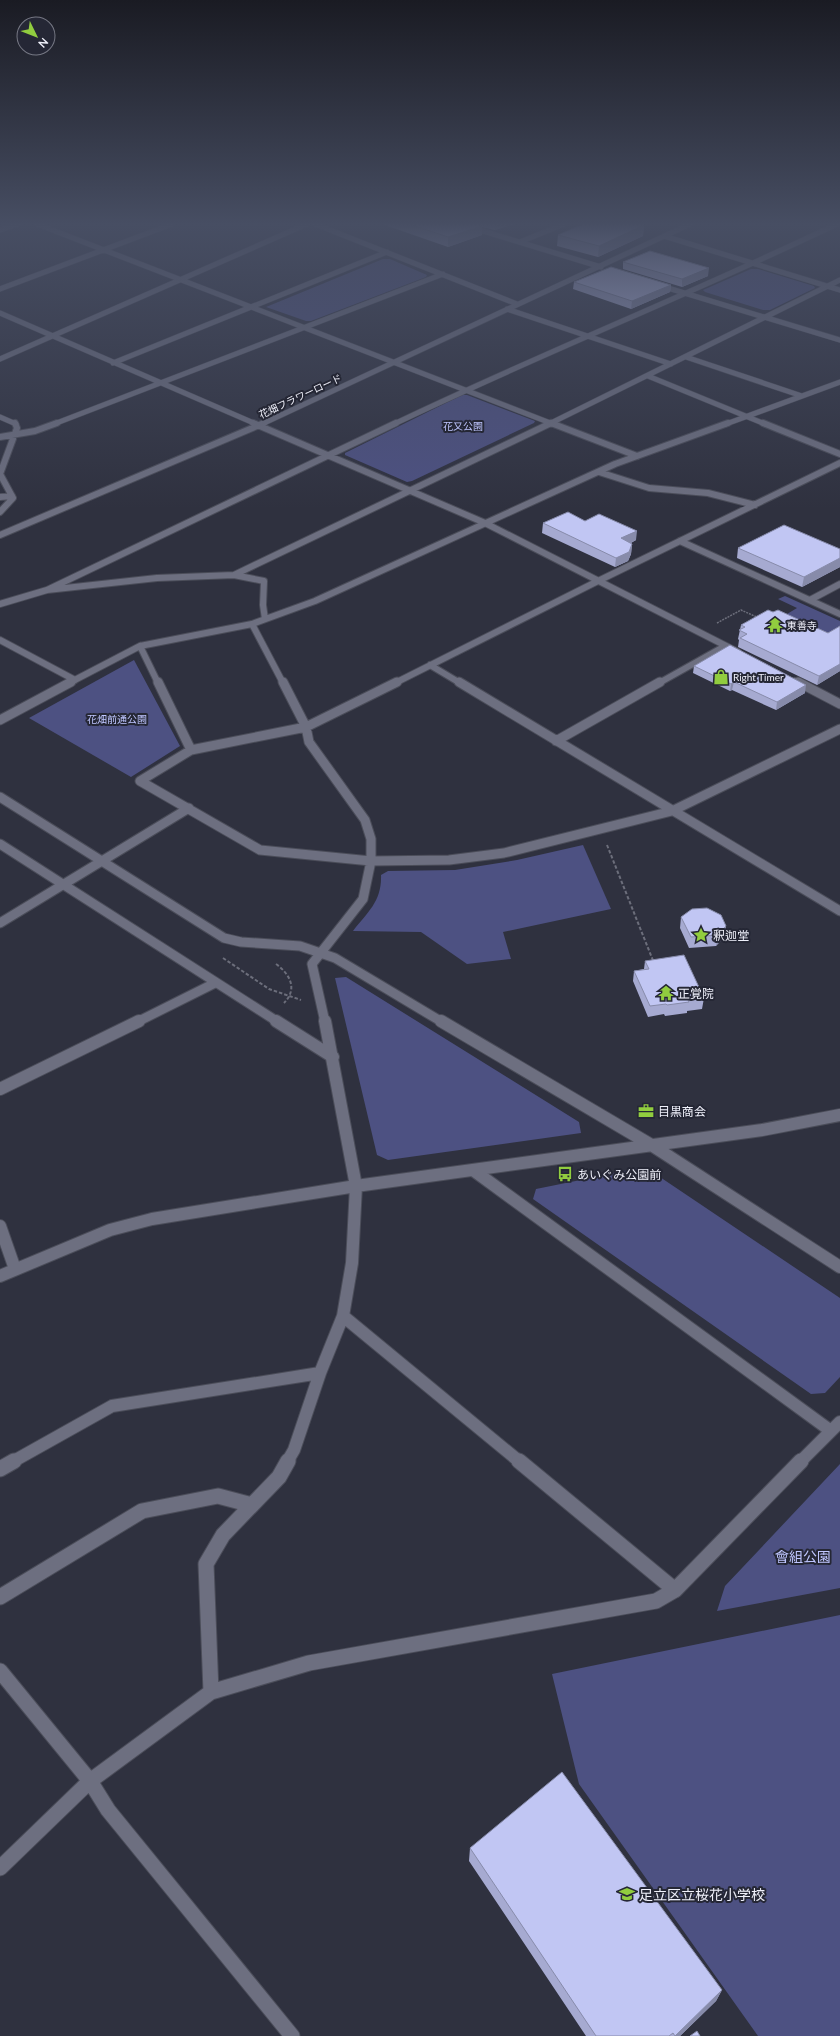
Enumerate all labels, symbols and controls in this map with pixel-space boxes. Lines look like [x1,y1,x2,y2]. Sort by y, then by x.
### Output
north arrow [16,16,56,56]
text: N [36,36,51,51]
street label: 花畑フラワーロード [257,372,343,420]
park label: 花又公園 [443,420,483,432]
temple icon: 東善寺 [766,616,784,634]
place label: 東善寺 [787,619,817,631]
shop icon: Right Timer [712,668,730,686]
place label: Right Timer [733,671,784,683]
park label: 花畑前通公園 [87,713,147,725]
place icon: 釈迦堂 [692,926,710,944]
place label: 釈迦堂 [713,928,749,943]
temple icon: 正覚院 [657,984,675,1002]
place label: 正覚院 [678,986,714,1001]
office icon: 目黒商会 [637,1102,655,1120]
place label: 目黒商会 [658,1104,706,1119]
bus stop icon: あいぐみ公園前 [556,1165,574,1183]
place label: あいぐみ公園前 [577,1167,661,1182]
park label: 會組公園 [775,1548,831,1565]
school or university icon: 足立区立桜花小学校 [618,1885,636,1903]
place label: 足立区立桜花小学校 [639,1886,765,1903]

